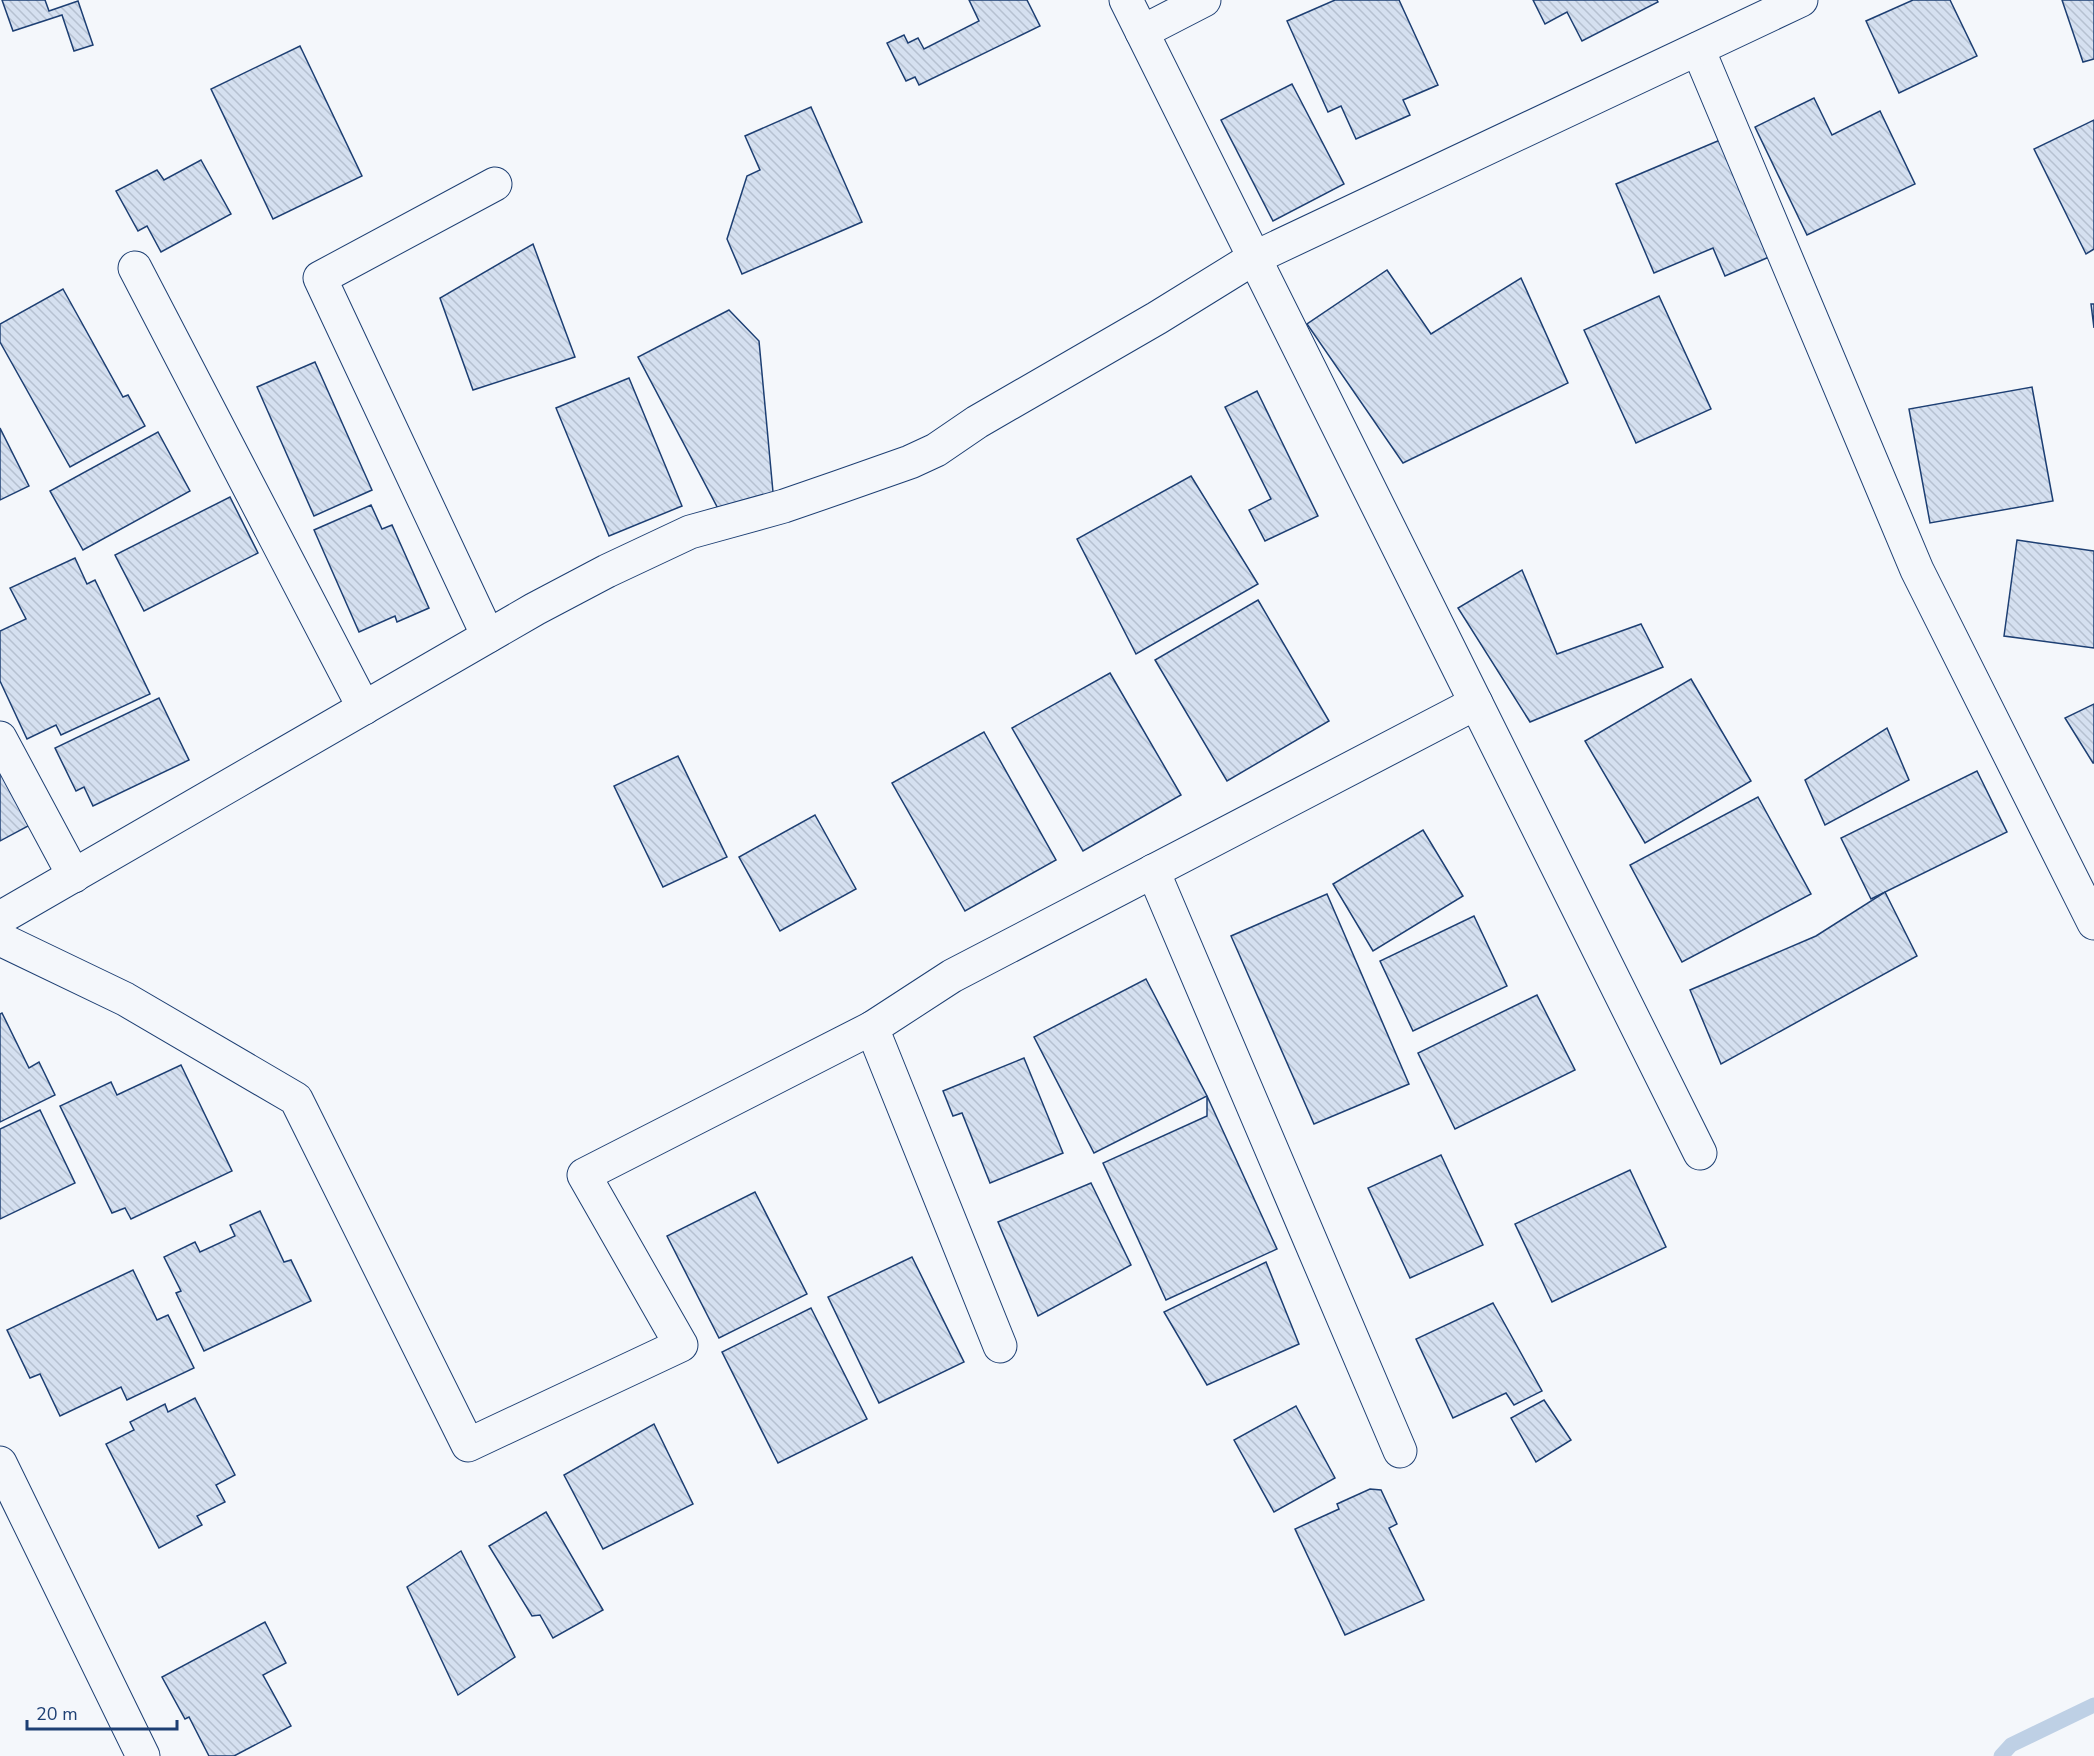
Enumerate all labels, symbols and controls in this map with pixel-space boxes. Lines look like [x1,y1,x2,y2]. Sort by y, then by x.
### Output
scale bar [27,1693,177,1731]
text: 20 m [36,1702,78,1726]

